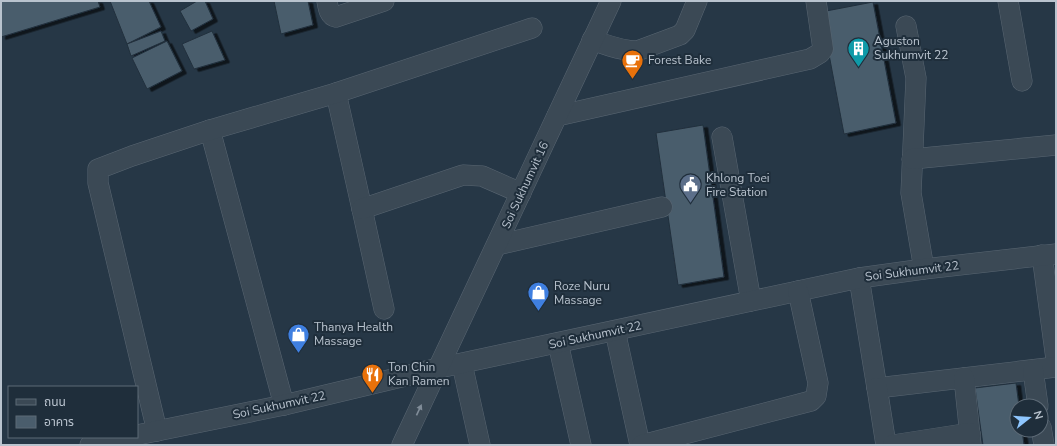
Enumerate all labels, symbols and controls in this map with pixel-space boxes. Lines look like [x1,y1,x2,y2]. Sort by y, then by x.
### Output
place label: Aguston Sukhumvit 22 [874,33,949,63]
building icon: Aguston Sukhumvit 22 [845,35,871,68]
cafe icon: Forest Bake [619,47,645,80]
place label: Forest Bake [648,52,711,68]
street label: Soi Sukhumvit 16 [498,139,552,231]
place label: Khlong Toei Fire Station [706,170,770,200]
public building icon: Khlong Toei Fire Station [677,172,703,205]
street label: Soi Sukhumvit 22 [864,257,960,285]
place label: Roze Nuru Massage [554,278,610,308]
shop icon: Roze Nuru Massage [526,280,552,313]
street label: Soi Sukhumvit 22 [547,317,643,353]
place label: Thanya Health Massage [314,319,393,349]
shop icon: Thanya Health Massage [285,321,311,354]
place label: Ton Chin Kan Ramen [388,359,450,389]
restaurant icon: Ton Chin Kan Ramen [359,361,385,394]
legend [8,386,138,438]
street label: Soi Sukhumvit 22 [231,387,327,423]
text: ถนน [44,394,66,410]
north arrow [1009,398,1049,438]
one-way arrow [416,404,422,415]
text: N [1030,409,1046,421]
text: อาคาร [44,414,74,430]

